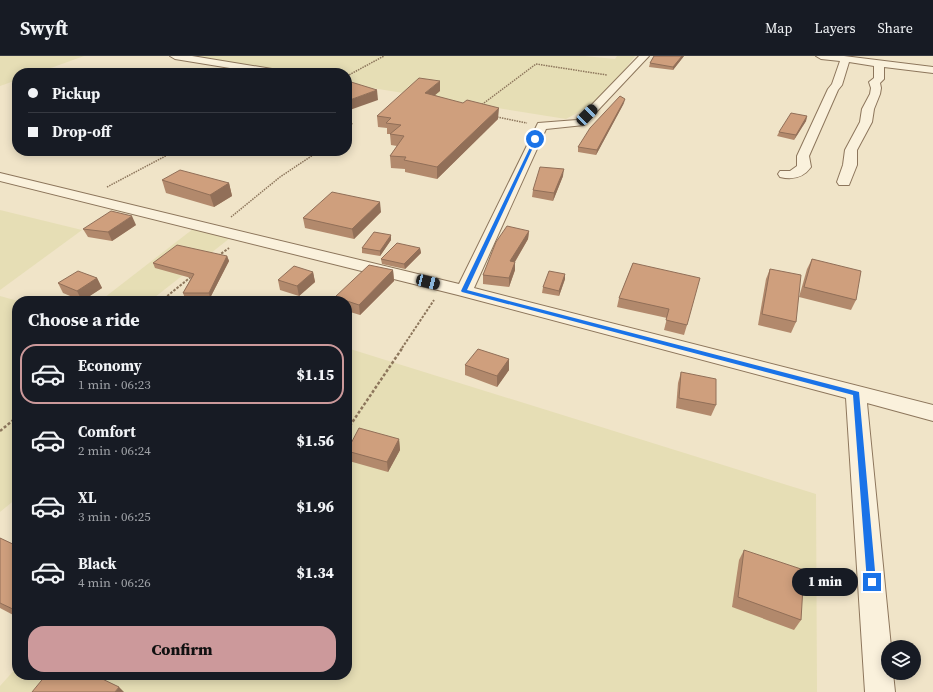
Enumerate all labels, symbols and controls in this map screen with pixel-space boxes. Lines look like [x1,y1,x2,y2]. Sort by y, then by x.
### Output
text: Swyft [20,15,68,41]
text: Map [765,18,792,38]
text: Layers [814,18,856,38]
text: Share [878,18,913,38]
text: Pickup [52,83,100,104]
car [574,102,600,128]
text: Drop-off [52,121,111,142]
route start [526,130,544,148]
car [415,273,441,291]
text: Choose a ride [28,307,140,332]
text: Economy [78,355,142,376]
icon: car [30,356,66,392]
text: $1.15 [296,364,334,385]
text: 1 min · 06:23 [78,376,151,393]
text: Comfort [78,421,136,442]
icon: car [30,422,66,458]
text: $1.56 [296,430,334,451]
text: 2 min · 06:24 [78,442,151,459]
text: XL [78,487,97,508]
icon: car [30,488,66,524]
text: $1.96 [296,496,334,517]
text: 3 min · 06:25 [78,508,151,525]
text: Black [78,553,117,574]
icon: car [30,554,66,590]
text: $1.34 [296,562,334,583]
callout: 1 min [792,568,858,596]
text: 1 min [808,573,842,590]
route end [863,573,881,591]
text: 4 min · 06:26 [78,574,151,591]
button: Confirm [28,626,336,672]
map controls [881,640,921,680]
button: layers [881,640,921,680]

